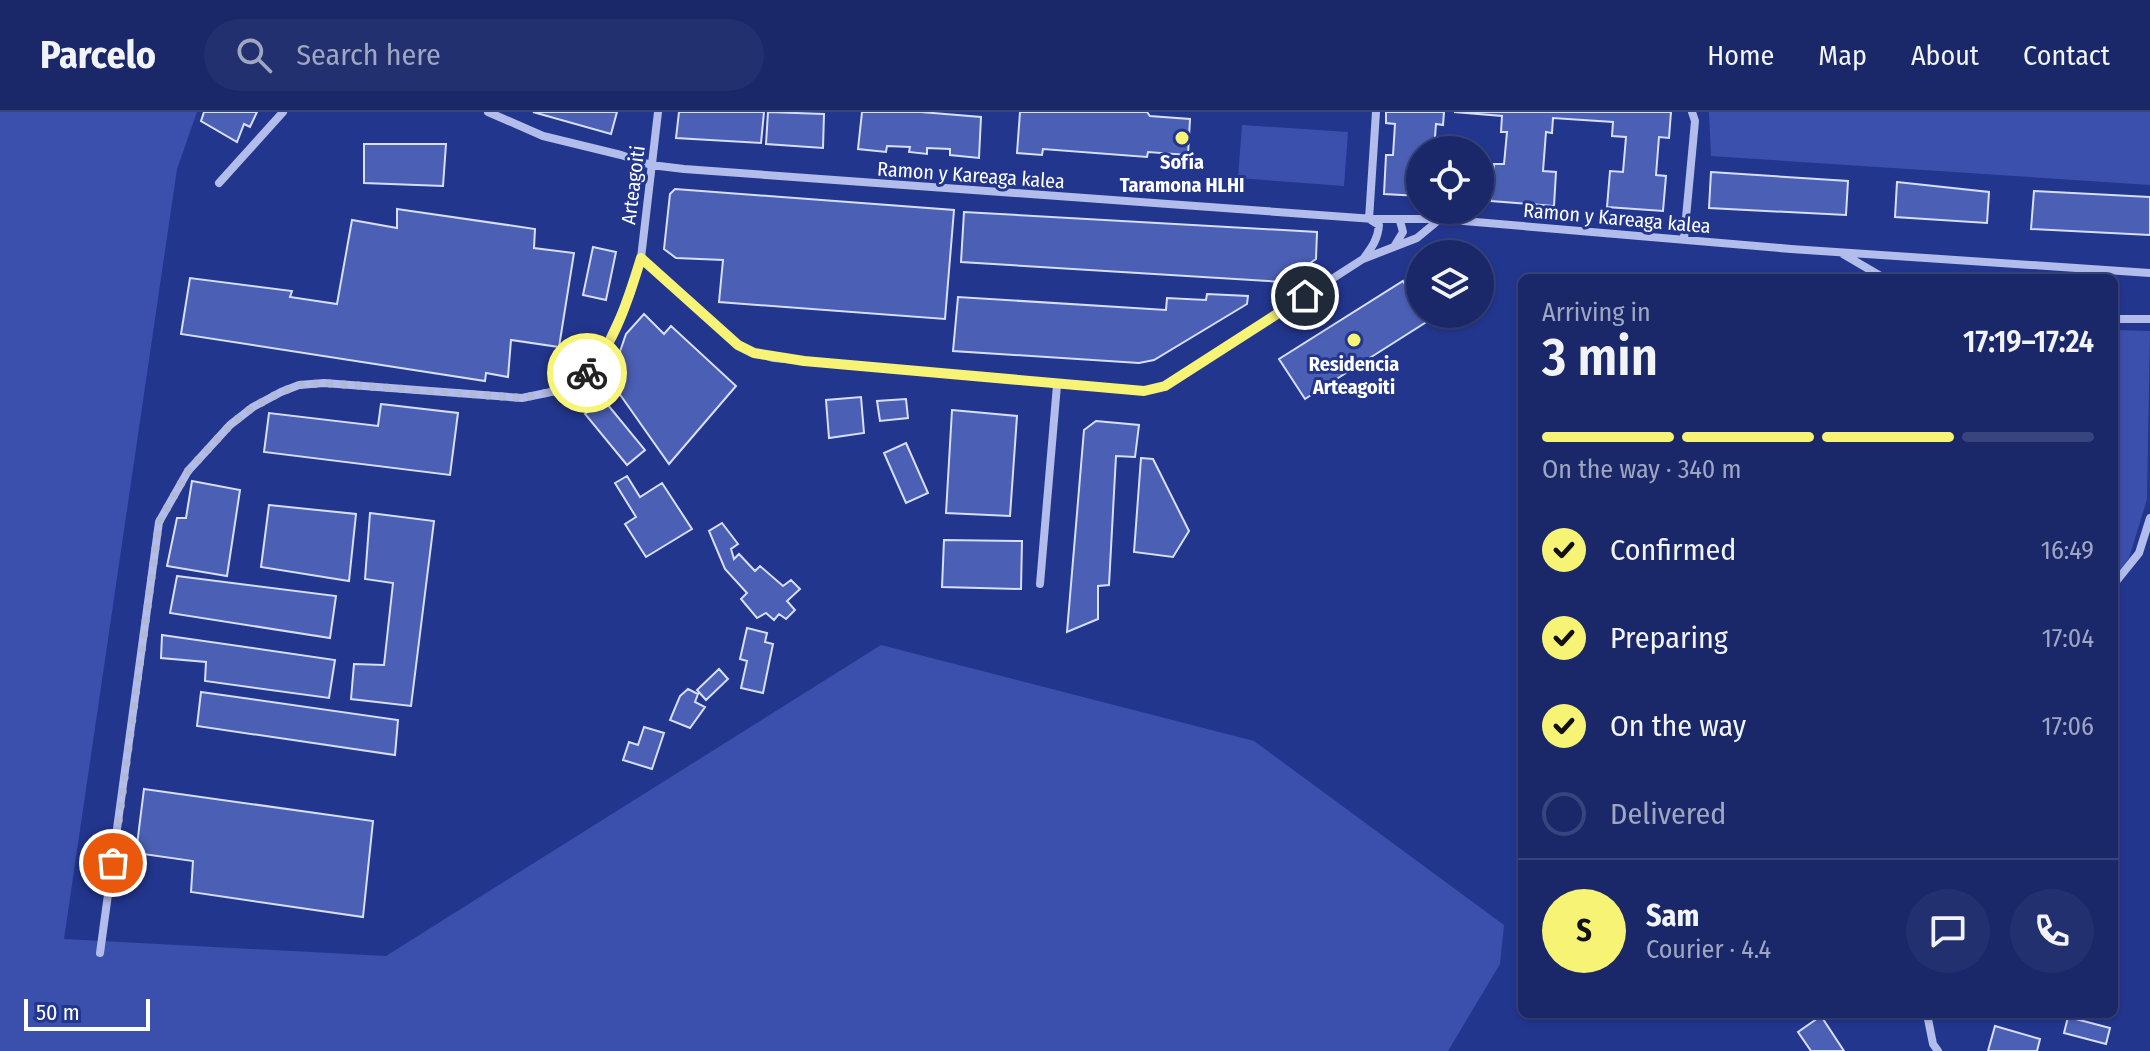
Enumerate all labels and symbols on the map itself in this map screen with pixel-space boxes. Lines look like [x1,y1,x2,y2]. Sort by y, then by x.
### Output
marker: Sofía Taramona HLHI [1173,129,1191,147]
street label: Arteagoiti [616,144,650,226]
place label: Sofía Taramona HLHI [1120,150,1244,197]
street label: Ramon y Kareaga kalea [876,156,1066,194]
street label: Ramon y Kareaga kalea [1522,198,1712,238]
pin [1271,262,1339,330]
marker: Residencia Arteagoiti [1345,331,1363,349]
courier [547,333,627,413]
place label: Residencia Arteagoiti [1309,352,1399,399]
pin [79,829,147,897]
scale bar [24,995,150,1031]

